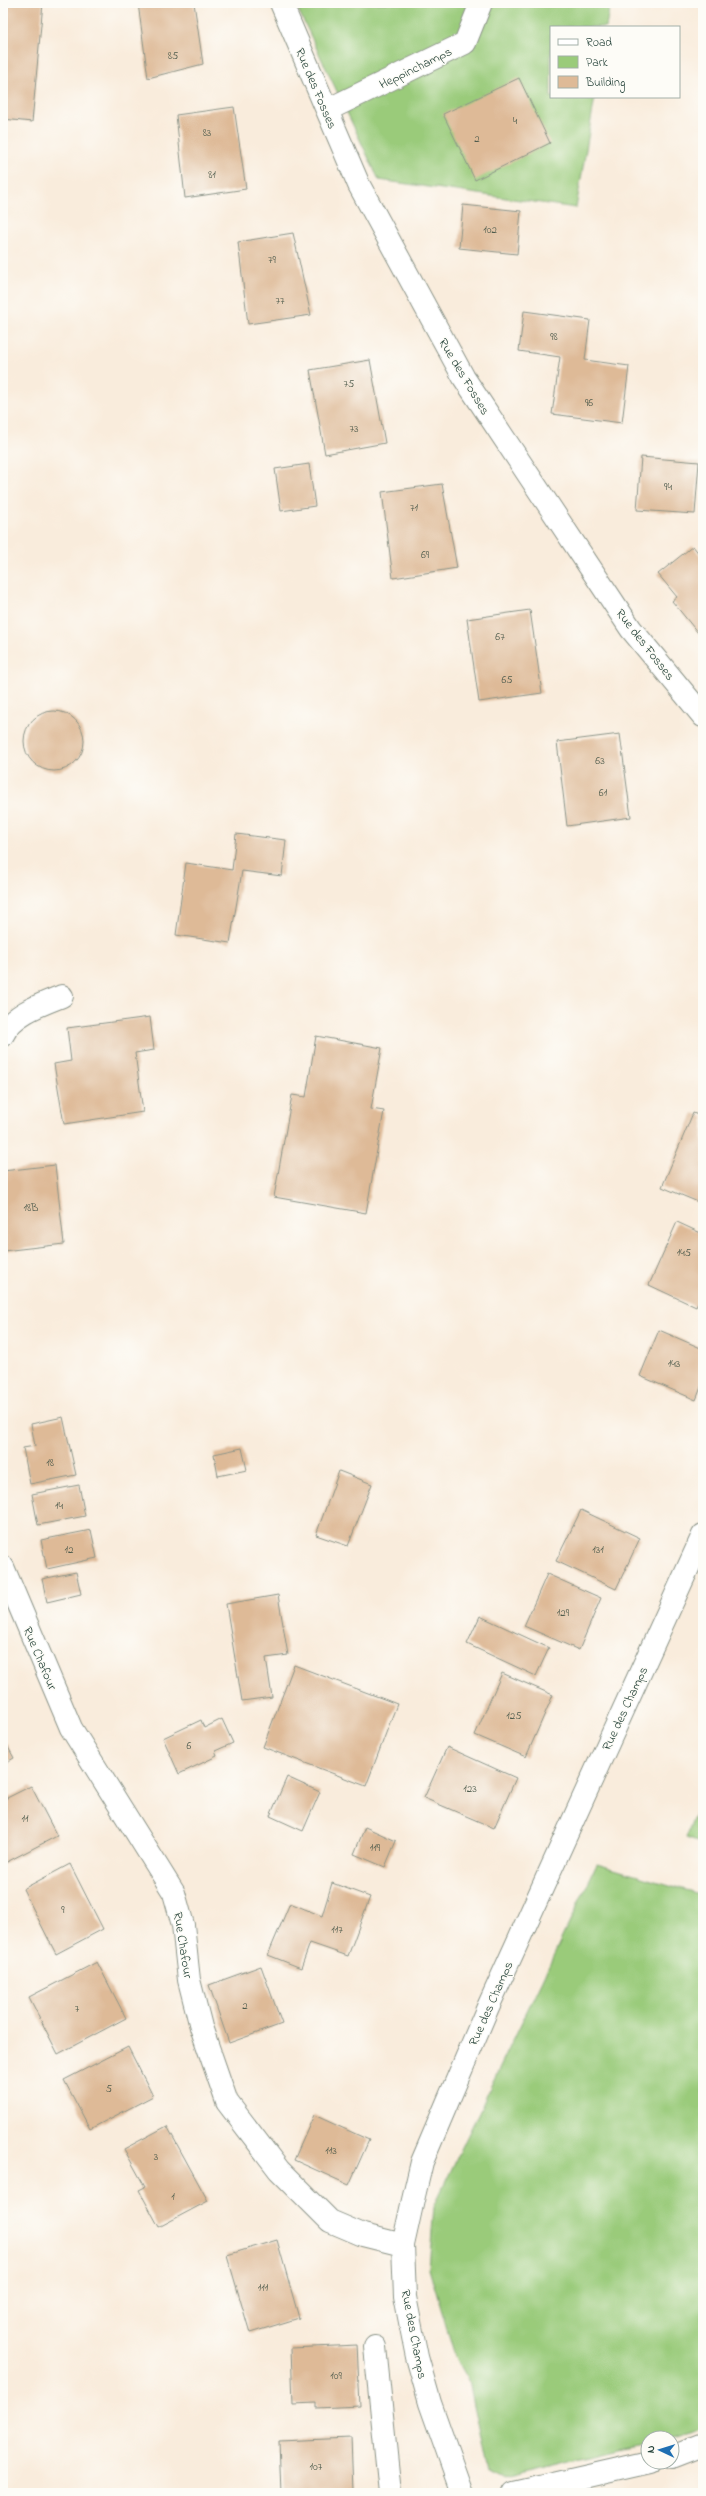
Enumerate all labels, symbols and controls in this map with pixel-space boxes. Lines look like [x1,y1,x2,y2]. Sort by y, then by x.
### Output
legend [550,26,680,98]
text: Road [586,34,612,52]
street label: Heppinchamps [376,42,456,94]
street label: Rue des Fosses [290,45,341,132]
house number: 85 [168,48,178,64]
text: Park [586,54,608,72]
text: Building [585,74,625,93]
house number: 4 [513,113,518,129]
house number: 83 [203,125,212,141]
house number: 2 [474,131,480,147]
house number: 81 [208,167,216,183]
house number: 102 [483,222,497,238]
house number: 79 [268,252,277,268]
house number: 77 [275,293,285,309]
house number: 98 [550,329,558,345]
street label: Rue des Fosses [433,335,494,419]
house number: 75 [344,376,354,392]
house number: 96 [585,395,593,411]
house number: 73 [349,421,359,437]
house number: 94 [664,479,672,495]
house number: 71 [410,500,419,516]
house number: 69 [421,547,430,563]
street label: Rue des Fosses [611,605,679,685]
house number: 67 [495,629,505,645]
house number: 65 [501,672,513,688]
house number: 63 [595,753,605,769]
house number: 61 [599,785,608,801]
house number: 18B [23,1200,39,1216]
house number: 145 [677,1245,691,1261]
house number: 143 [668,1356,681,1372]
house number: 18 [46,1455,54,1471]
house number: 14 [55,1498,63,1514]
house number: 12 [65,1542,74,1558]
house number: 131 [592,1542,604,1558]
house number: 129 [557,1605,570,1621]
street label: Rue Chafour [18,1624,62,1694]
street label: Rue des Champs [598,1663,653,1754]
house number: 125 [506,1708,522,1724]
house number: 6 [187,1738,192,1754]
house number: 123 [463,1781,477,1797]
house number: 11 [22,1811,29,1827]
house number: 119 [370,1840,381,1856]
house number: 9 [61,1902,65,1918]
street label: Rue Chafour [168,1910,197,1981]
house number: 117 [331,1922,343,1938]
street label: Rue des Champs [464,1958,519,2049]
house number: 2 [242,1998,248,2014]
house number: 7 [75,2001,80,2017]
house number: 5 [106,2081,112,2097]
house number: 113 [325,2143,337,2159]
house number: 3 [154,2149,159,2165]
house number: 1 [171,2189,175,2205]
house number: 111 [258,2280,269,2296]
street label: Rue des Champs [396,2288,432,2381]
house number: 109 [330,2368,342,2384]
north arrow [640,2430,680,2470]
text: N [643,2445,659,2454]
house number: 107 [310,2459,323,2475]

